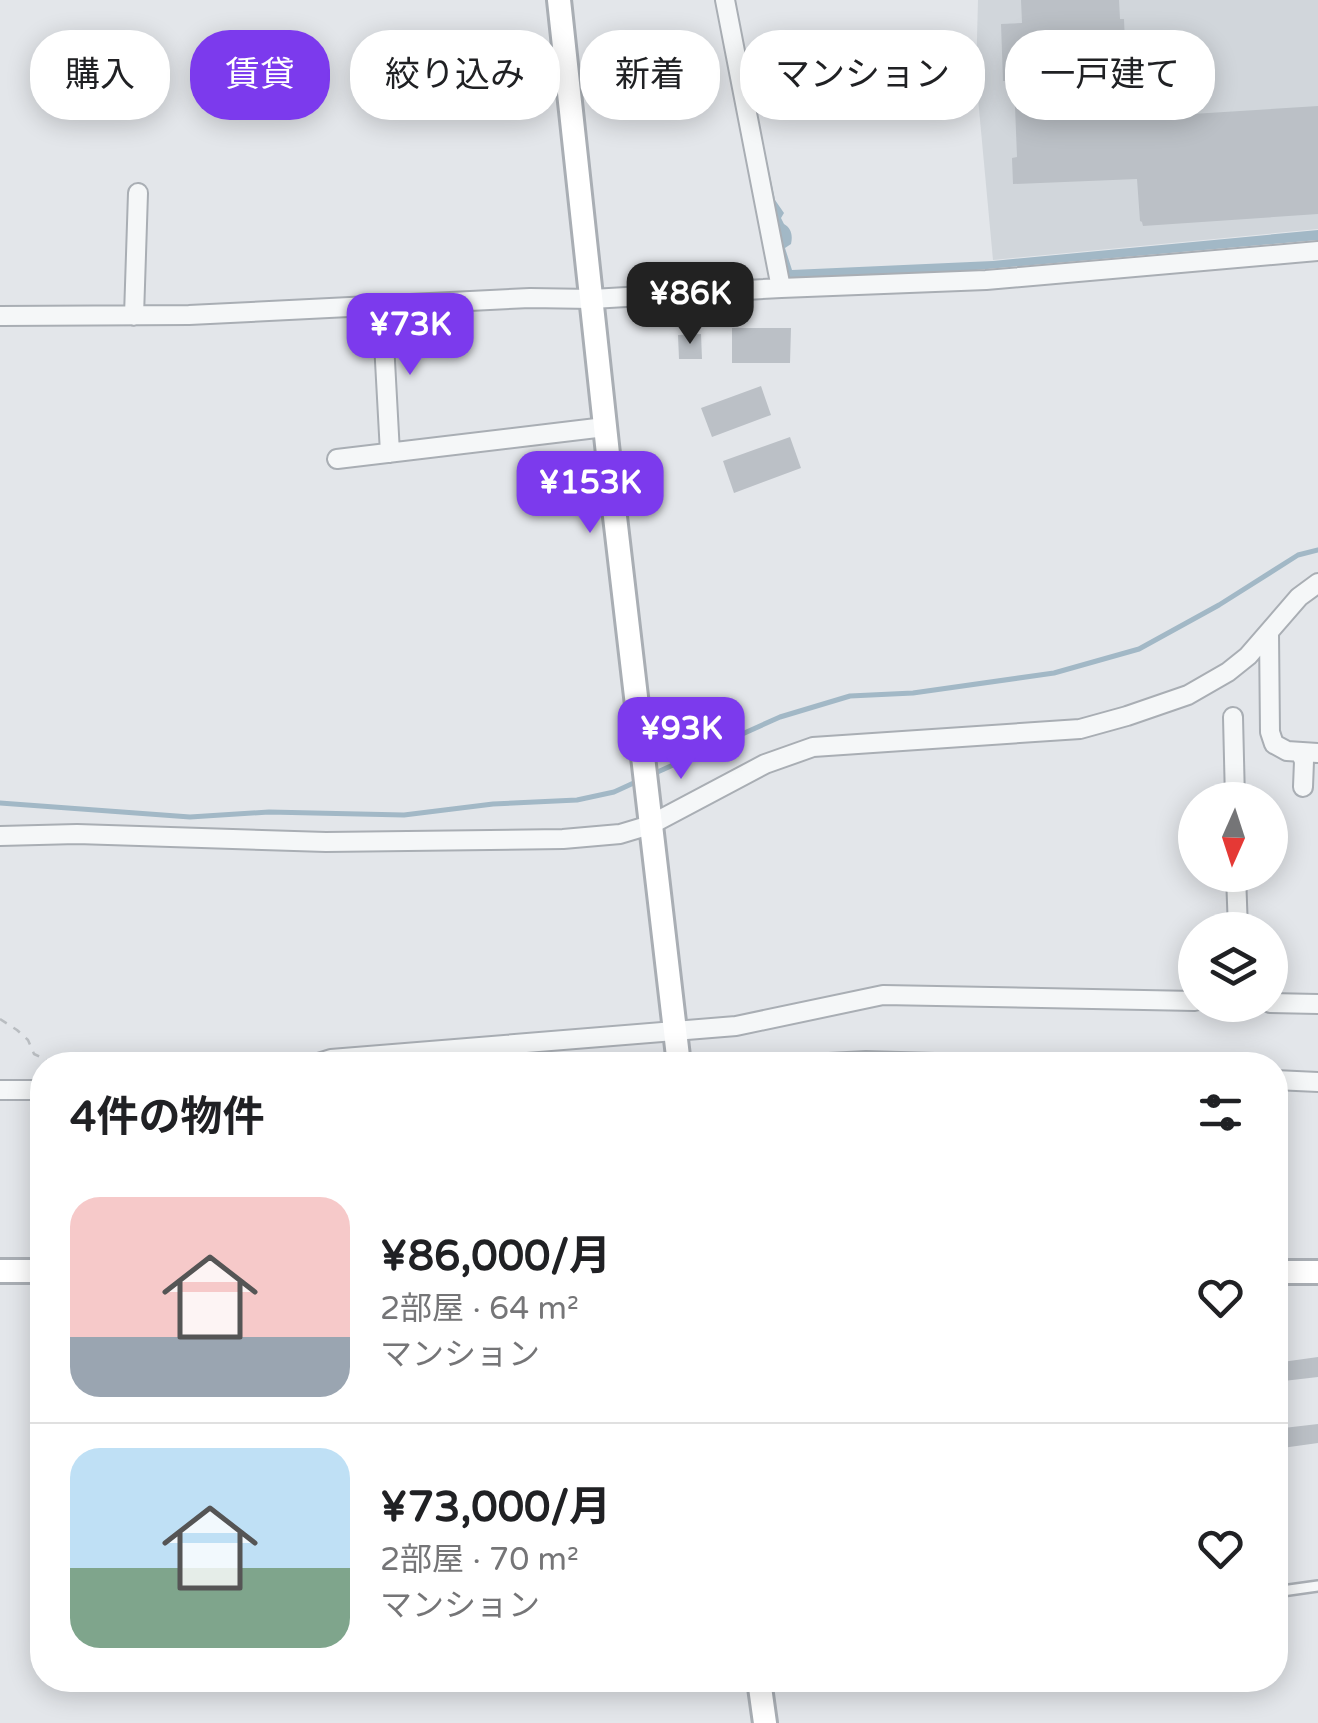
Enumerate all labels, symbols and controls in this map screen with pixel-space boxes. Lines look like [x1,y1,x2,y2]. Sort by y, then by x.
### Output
chip: 購入 [30,30,170,120]
chip: 賃貸 [190,30,330,120]
chip: 絞り込み [350,30,560,120]
chip: 新着 [580,30,720,120]
chip: マンション [740,30,985,120]
chip: 一戸建て [1005,30,1215,120]
pin: ¥86K [631,262,749,347]
text: ¥86K [649,275,731,313]
pin: ¥73K [351,293,469,378]
text: ¥73K [369,306,451,344]
pin: ¥153K [520,451,660,536]
text: ¥153K [539,464,641,502]
pin: ¥93K [622,697,740,782]
text: ¥93K [640,710,722,748]
north arrow [1178,782,1288,892]
map controls [1178,782,1288,1022]
button: layers [1178,912,1288,1022]
icon: filters [1193,1085,1248,1140]
text: 4件の物件 [70,1092,264,1143]
text: ¥86,000/月 [380,1231,611,1282]
icon: home [150,1237,270,1357]
icon: heart [1193,1270,1248,1325]
text: 2部屋 · 64 m² [380,1290,579,1328]
text: マンション [380,1336,540,1374]
text: ¥73,000/月 [380,1482,611,1533]
icon: home [150,1488,270,1608]
icon: heart [1193,1521,1248,1576]
text: 2部屋 · 70 m² [380,1541,579,1579]
text: マンション [380,1587,540,1625]

